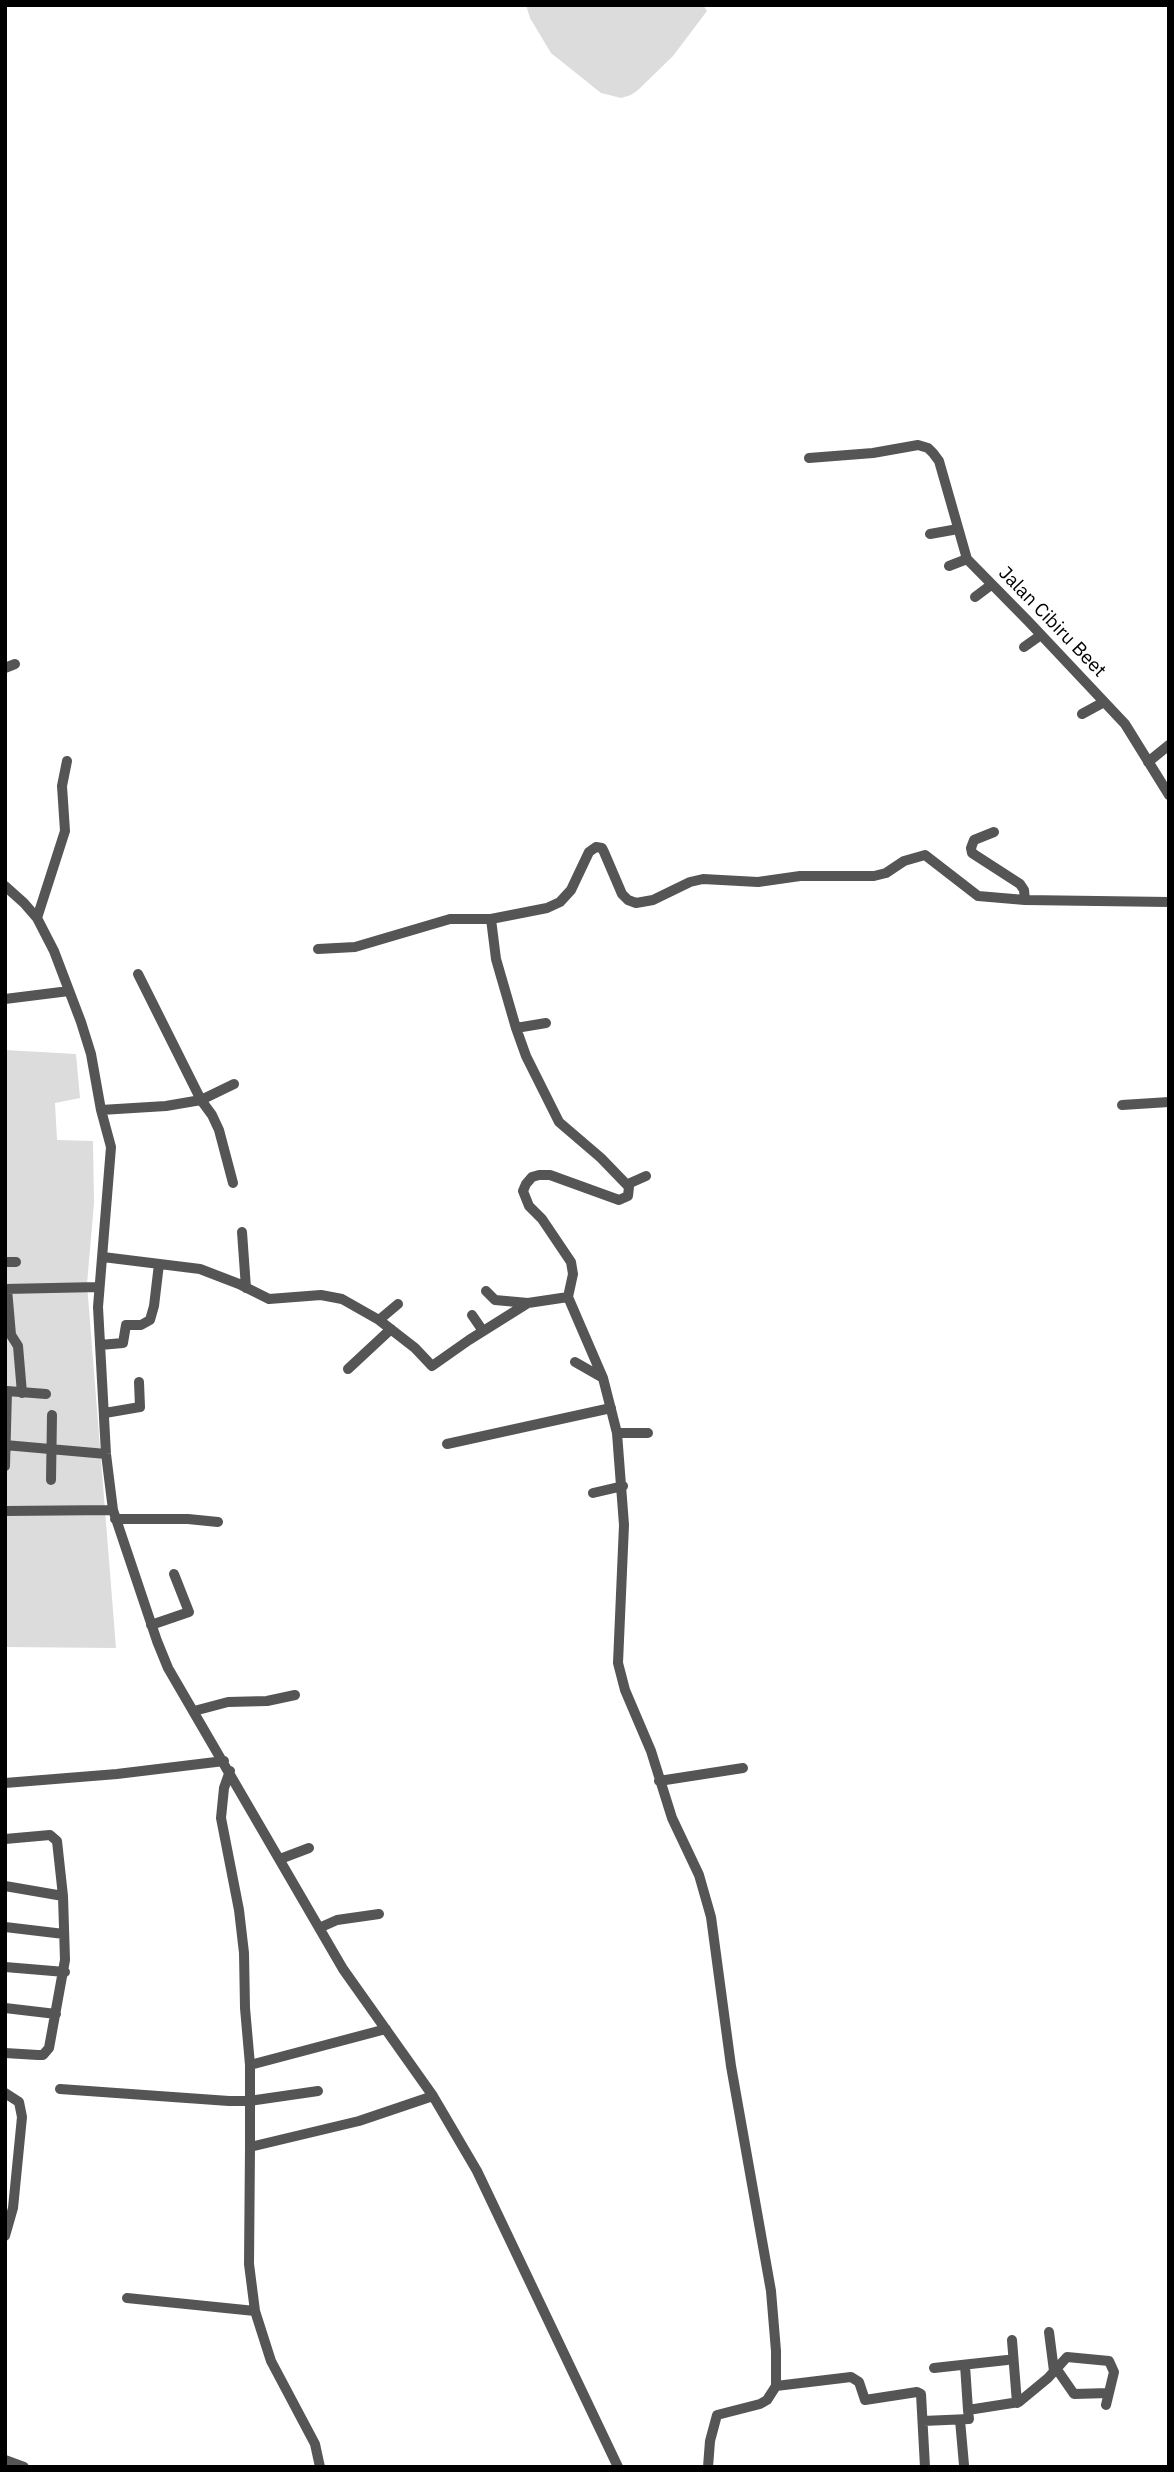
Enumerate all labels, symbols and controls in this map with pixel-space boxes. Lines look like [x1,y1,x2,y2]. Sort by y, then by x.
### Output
street label: Jalan Cibiru Beet [993,562,1111,682]

